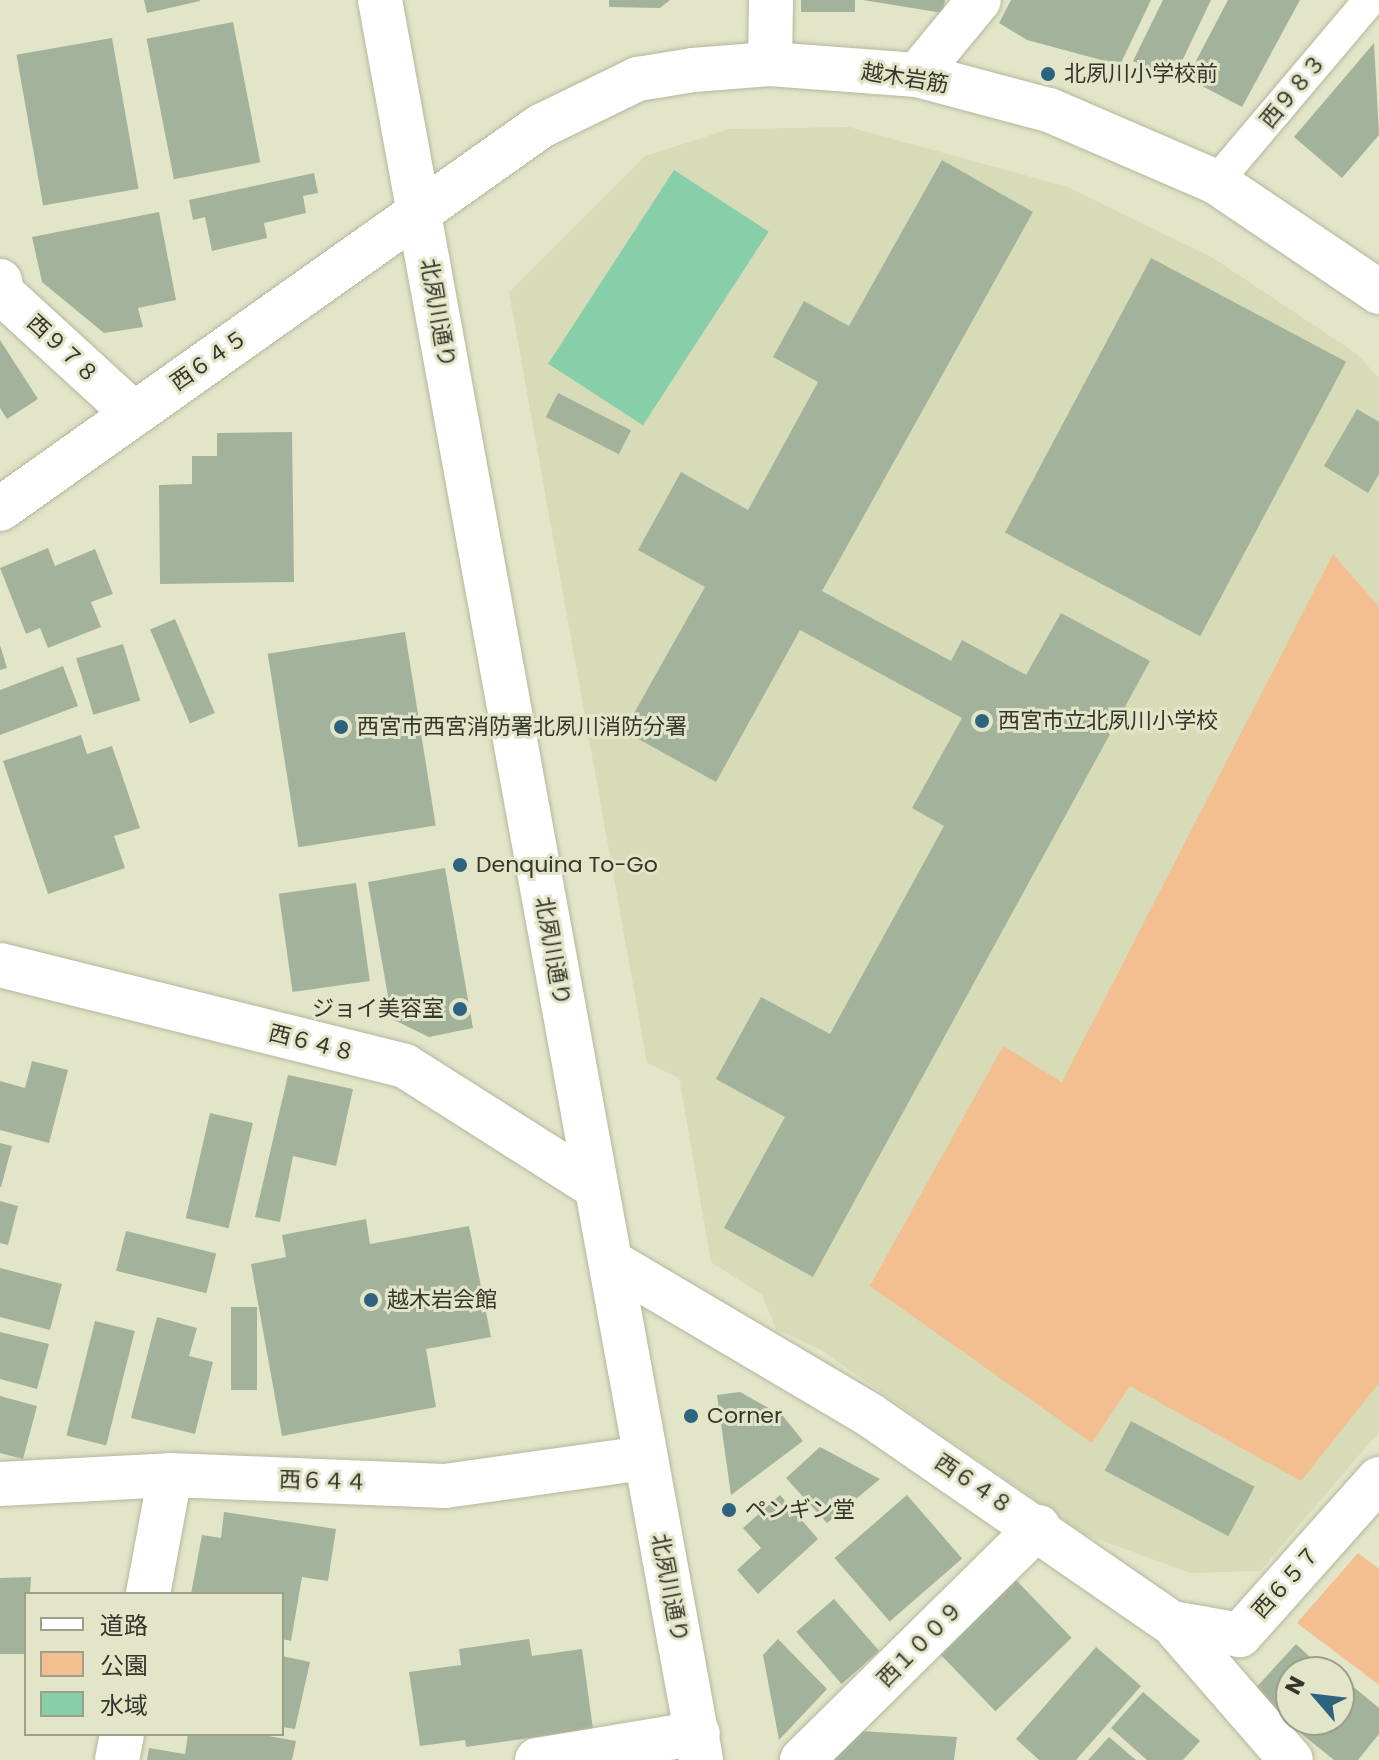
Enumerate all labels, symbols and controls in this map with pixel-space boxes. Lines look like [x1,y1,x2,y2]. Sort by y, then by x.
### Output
street label: 西９８３ [1255,49,1331,133]
street label: 越木岩筋 [859,58,951,98]
place label: 北夙川小学校前 [1064,61,1218,87]
marker: 北夙川小学校前 [1039,65,1057,83]
street label: 北夙川通り [415,257,461,369]
street label: 西９７８ [22,309,104,389]
street label: 西６４５ [165,324,253,396]
place label: 西宮市立北夙川小学校 [998,708,1218,734]
marker: 西宮市立北夙川小学校 [973,712,991,730]
place label: 西宮市西宮消防署北夙川消防分署 [357,714,687,740]
marker: 西宮市西宮消防署北夙川消防分署 [332,718,350,736]
place label: Denquina To-Go [476,852,658,878]
marker: Denquina To-Go [451,856,469,874]
street label: 北夙川通り [530,895,576,1007]
place label: ジョイ美容室 [312,996,444,1022]
marker: ジョイ美容室 [451,1000,469,1018]
street label: 西６４８ [266,1020,358,1066]
place label: 越木岩会館 [387,1287,497,1313]
marker: 越木岩会館 [362,1291,380,1309]
place label: Corner [707,1403,782,1429]
marker: Corner [682,1407,700,1425]
street label: 西６４８ [930,1448,1018,1520]
street label: 西６４４ [279,1466,367,1496]
place label: ペンギン堂 [745,1497,855,1523]
marker: ペンギン堂 [720,1501,738,1519]
street label: 北夙川通り [647,1531,693,1645]
street label: 西６５７ [1247,1540,1325,1624]
legend [24,1592,284,1736]
street label: 西１００９ [872,1596,968,1692]
text: 道路 [100,1609,148,1642]
text: 公園 [100,1649,148,1682]
north arrow [1275,1656,1355,1736]
text: N [1278,1671,1313,1700]
text: 水域 [100,1689,148,1722]

